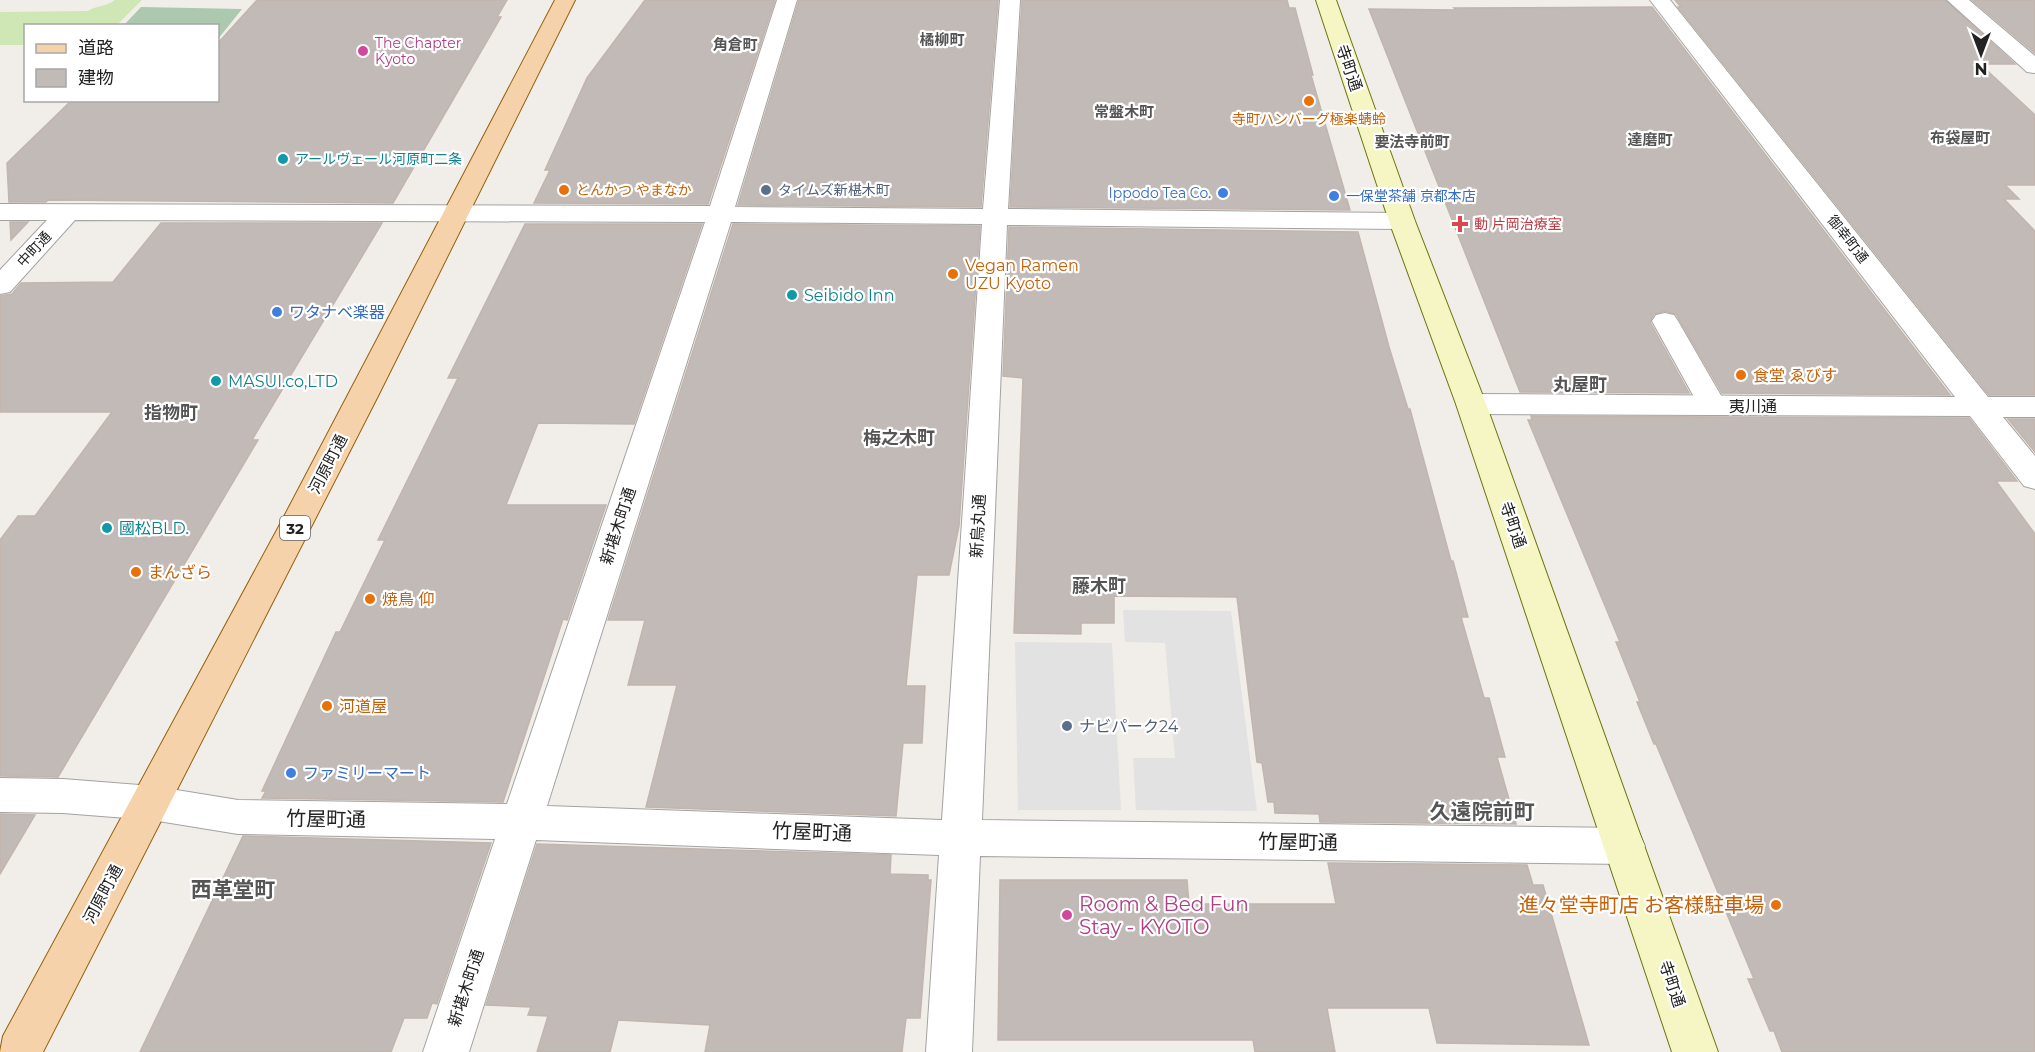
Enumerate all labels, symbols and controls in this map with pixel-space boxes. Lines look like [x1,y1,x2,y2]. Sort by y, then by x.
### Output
legend [24,24,219,102]
north arrow [1951,24,2011,84]
district label: 橘柳町 [919,30,965,49]
place label: The Chapter Kyoto [375,34,462,68]
district label: 角倉町 [712,35,758,54]
text: 道路 [78,37,114,59]
street label: 寺町通 [1332,42,1366,94]
marker: The Chapter Kyoto [356,44,370,58]
text: N [1975,59,1987,78]
text: 建物 [78,67,114,89]
marker: 寺町ハンバーグ極楽蜻蛉 [1302,94,1316,108]
district label: 常盤木町 [1094,102,1154,121]
place label: 寺町ハンバーグ極楽蜻蛉 [1232,110,1386,128]
district label: 布袋屋町 [1930,128,1990,147]
district label: 達磨町 [1627,130,1673,149]
district label: 要法寺前町 [1374,132,1450,151]
place label: アールヴェール河原町二条 [295,150,462,168]
marker: アールヴェール河原町二条 [276,152,290,166]
place label: とんかつ やまなか [576,181,692,199]
place label: タイムズ新椹木町 [778,181,890,199]
marker: とんかつ やまなか [557,183,571,197]
marker: タイムズ新椹木町 [759,183,773,197]
place label: Ippodo Tea Co. [1108,184,1211,202]
marker: Ippodo Tea Co. [1216,186,1230,200]
place label: 一保堂茶舗 京都本店 [1346,187,1476,205]
marker: 一保堂茶舗 京都本店 [1327,189,1341,203]
street label: 御幸町通 [1824,211,1872,267]
marker: 動 片岡治療室 [1451,215,1469,233]
place label: 動 片岡治療室 [1474,215,1562,233]
street label: 中町通 [13,228,55,270]
place label: Vegan Ramen UZU Kyoto [965,256,1079,293]
marker: Vegan Ramen UZU Kyoto [946,267,960,281]
place label: Seibido Inn [804,286,895,305]
marker: Seibido Inn [785,288,799,302]
place label: ワタナベ楽器 [289,303,385,322]
marker: ワタナベ楽器 [270,305,284,319]
place label: 食堂 ゑびす [1753,366,1837,385]
marker: 食堂 ゑびす [1734,368,1748,382]
place label: MASUI.co,LTD [228,372,338,391]
marker: MASUI.co,LTD [209,374,223,388]
district label: 丸屋町 [1553,374,1607,396]
street label: 夷川通 [1729,397,1777,416]
district label: 指物町 [144,402,198,424]
district label: 梅之木町 [863,427,935,449]
street label: 河原町通 [305,431,351,497]
street label: 新堪木町通 [597,485,639,567]
street label: 新烏丸通 [967,494,989,558]
street label: 寺町通 [1496,499,1530,551]
road number: 32 [280,516,310,540]
place label: 國松BLD. [119,519,189,538]
marker: 國松BLD. [100,521,114,535]
place label: まんざら [148,563,212,582]
marker: まんざら [129,565,143,579]
district label: 藤木町 [1072,575,1126,597]
place label: 焼鳥 仰 [382,590,434,609]
marker: 焼鳥 仰 [363,592,377,606]
place label: 河道屋 [339,697,387,716]
marker: 河道屋 [320,699,334,713]
place label: ナビパーク24 [1079,717,1179,736]
marker: ナビパーク24 [1060,719,1074,733]
place label: ファミリーマート [303,764,431,783]
marker: ファミリーマート [284,766,298,780]
district label: 久遠院前町 [1430,799,1535,824]
street label: 竹屋町通 [286,806,366,832]
street label: 竹屋町通 [772,819,852,845]
street label: 竹屋町通 [1258,829,1338,855]
street label: 河原町通 [80,861,126,927]
district label: 西革堂町 [191,877,275,902]
place label: Room & Bed Fun Stay - KYOTO [1079,892,1249,939]
place label: 進々堂寺町店 お客様駐車場 [1519,893,1764,917]
marker: 進々堂寺町店 お客様駐車場 [1769,898,1783,912]
marker: Room & Bed Fun Stay - KYOTO [1060,908,1074,922]
street label: 新堪木町通 [445,947,487,1029]
street label: 寺町通 [1655,958,1689,1010]

